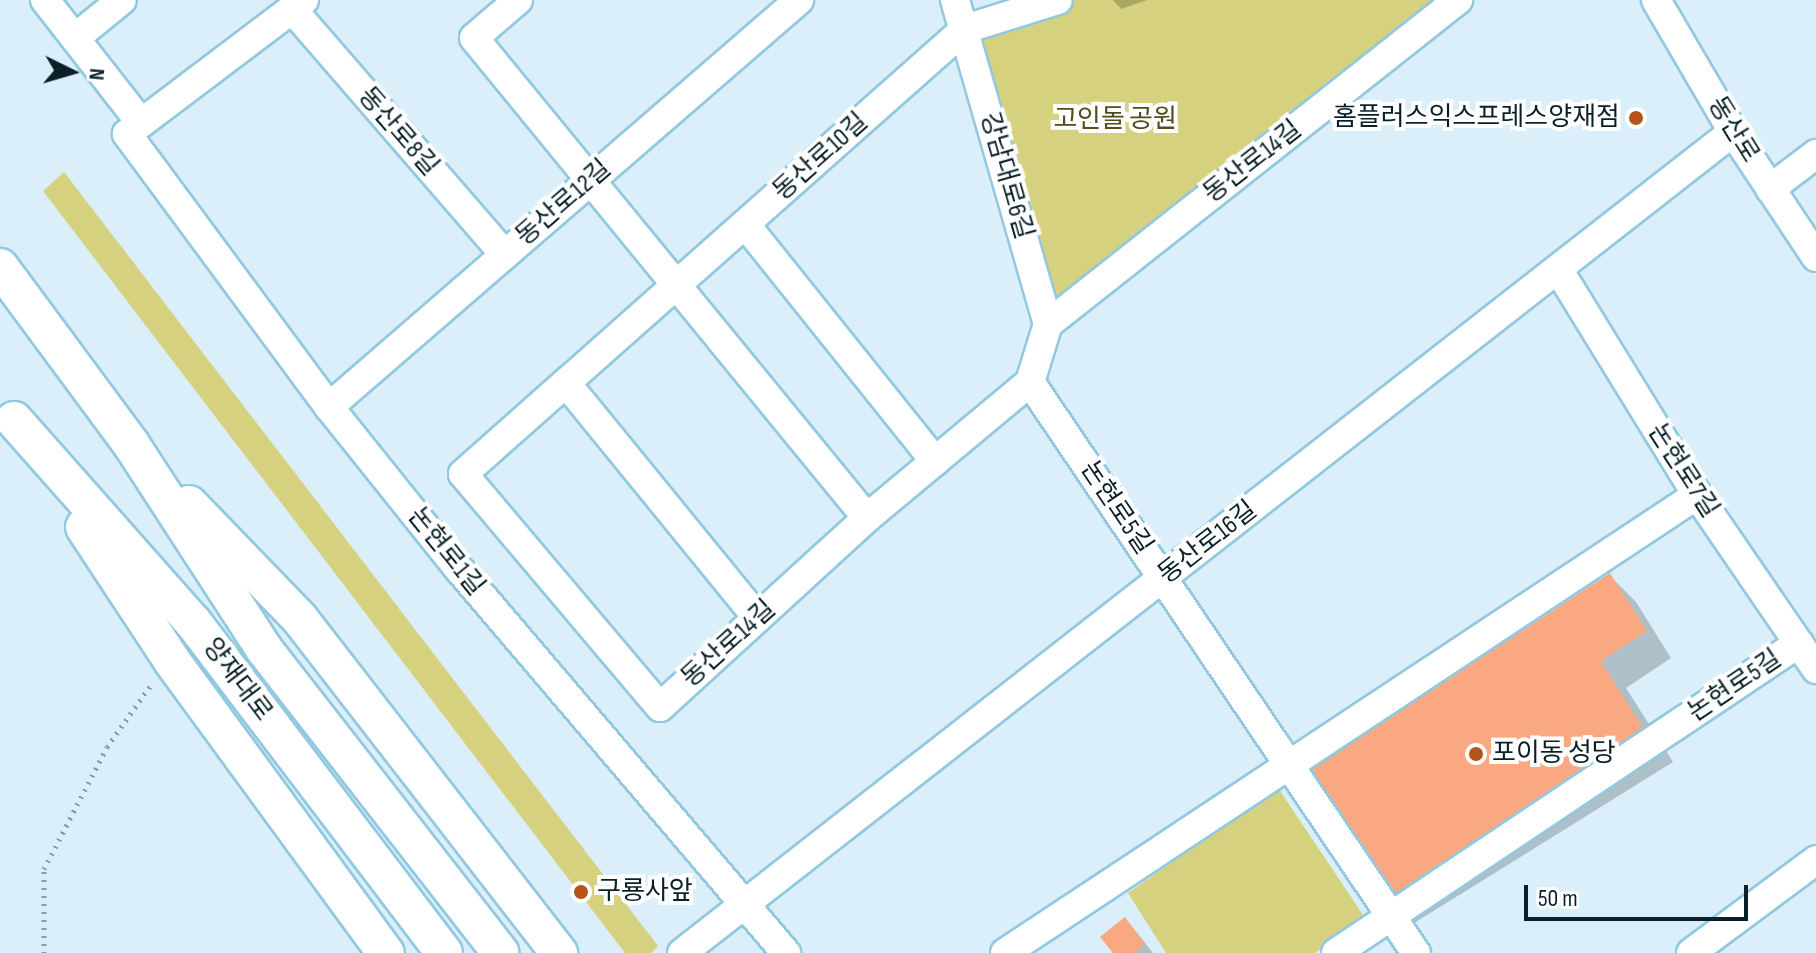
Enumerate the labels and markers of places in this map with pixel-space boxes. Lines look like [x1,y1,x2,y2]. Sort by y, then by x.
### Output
place label: 홈플러스익스프레스양재점 [1333,102,1620,134]
marker: 홈플러스익스프레스양재점 [1627,109,1645,127]
place label: 포이동 성당 [1492,738,1616,770]
marker: 포이동 성당 [1467,745,1485,763]
place label: 구룡사앞 [597,876,693,908]
marker: 구룡사앞 [572,883,590,901]

